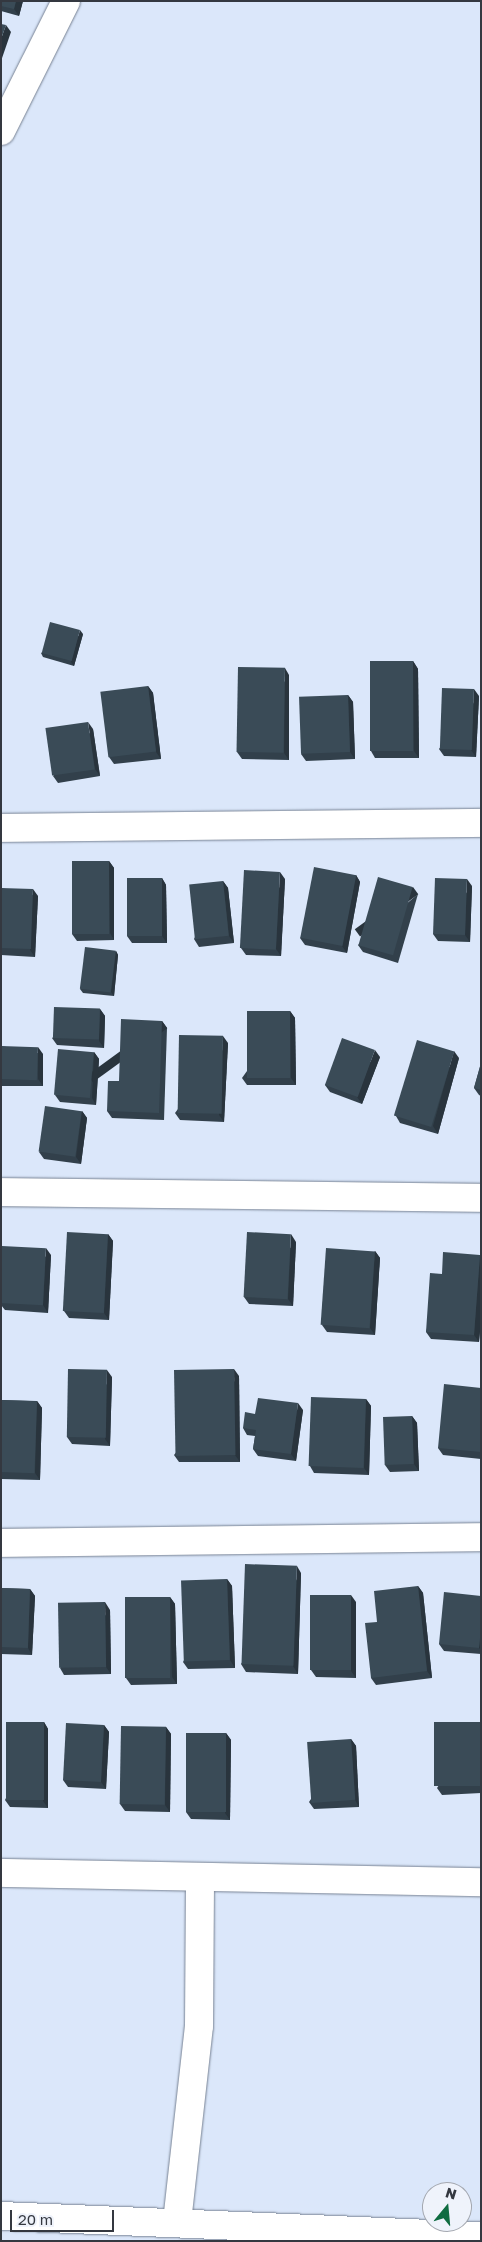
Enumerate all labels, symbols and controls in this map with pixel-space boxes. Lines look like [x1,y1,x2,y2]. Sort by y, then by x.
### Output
north arrow [422,2182,472,2232]
text: N [444,2183,459,2203]
scale bar [12,2200,116,2232]
text: 20 m [18,2210,53,2228]

